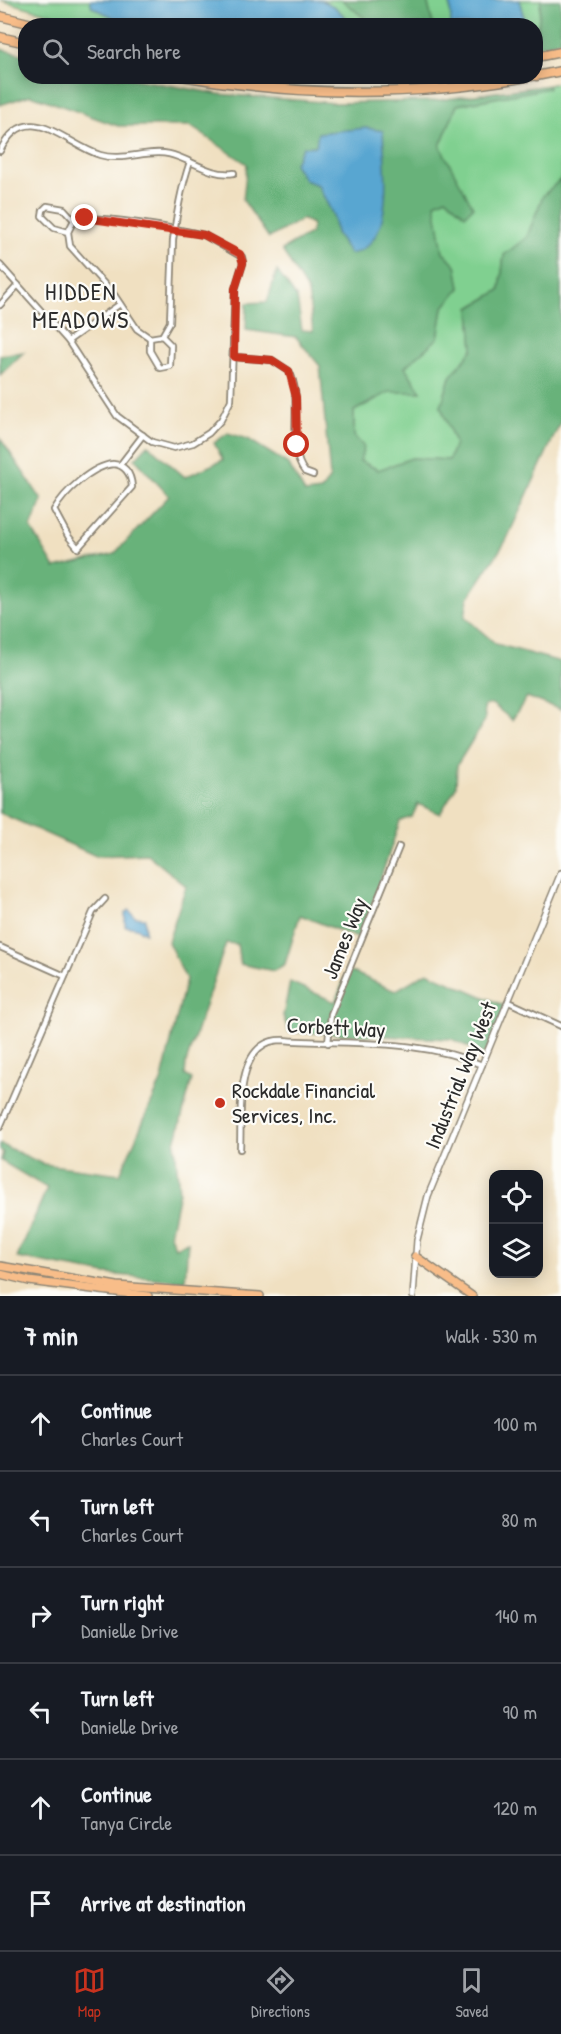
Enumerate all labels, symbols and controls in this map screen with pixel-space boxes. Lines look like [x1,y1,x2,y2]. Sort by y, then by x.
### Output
search box [18,18,543,84]
icon: search [39,35,72,68]
text: Search here [87,36,181,66]
route end [71,204,97,230]
district label: HIDDEN MEADOWS [32,275,130,335]
route start [283,431,309,457]
street label: James Way [314,893,374,983]
street label: Industrial Way West [417,996,503,1153]
street label: Corbett Way [286,1009,386,1045]
place label: Rockdale Financial Services, Inc. [232,1075,375,1130]
marker: Rockdale Financial Services, Inc. [213,1096,227,1110]
map controls [489,1170,543,1278]
button: locate [489,1170,543,1224]
button: layers [489,1224,543,1278]
text: 7 min [24,1318,78,1353]
text: Walk · 530 m [445,1322,537,1349]
text: Continue [81,1395,152,1425]
icon: ahead [24,1407,57,1440]
text: 100 m [494,1410,537,1437]
text: Charles Court [81,1425,183,1452]
text: Turn left [81,1491,154,1521]
icon: left [24,1503,57,1536]
text: 80 m [501,1506,537,1533]
text: Charles Court [81,1521,183,1548]
text: Turn right [81,1587,164,1617]
icon: right [24,1599,57,1632]
text: 140 m [495,1602,537,1629]
text: Danielle Drive [81,1617,179,1644]
text: Turn left [81,1683,154,1713]
icon: left [24,1695,57,1728]
text: 90 m [503,1698,537,1725]
text: Danielle Drive [81,1713,179,1740]
text: Continue [81,1779,152,1809]
icon: ahead [24,1791,57,1824]
text: 120 m [493,1794,537,1821]
text: Tanya Circle [81,1809,172,1836]
icon: arrive [24,1887,57,1920]
text: Arrive at destination [81,1888,246,1918]
tab: Map [73,1964,106,2022]
tab: Directions [251,1964,310,2022]
tab: Saved [455,1964,488,2022]

